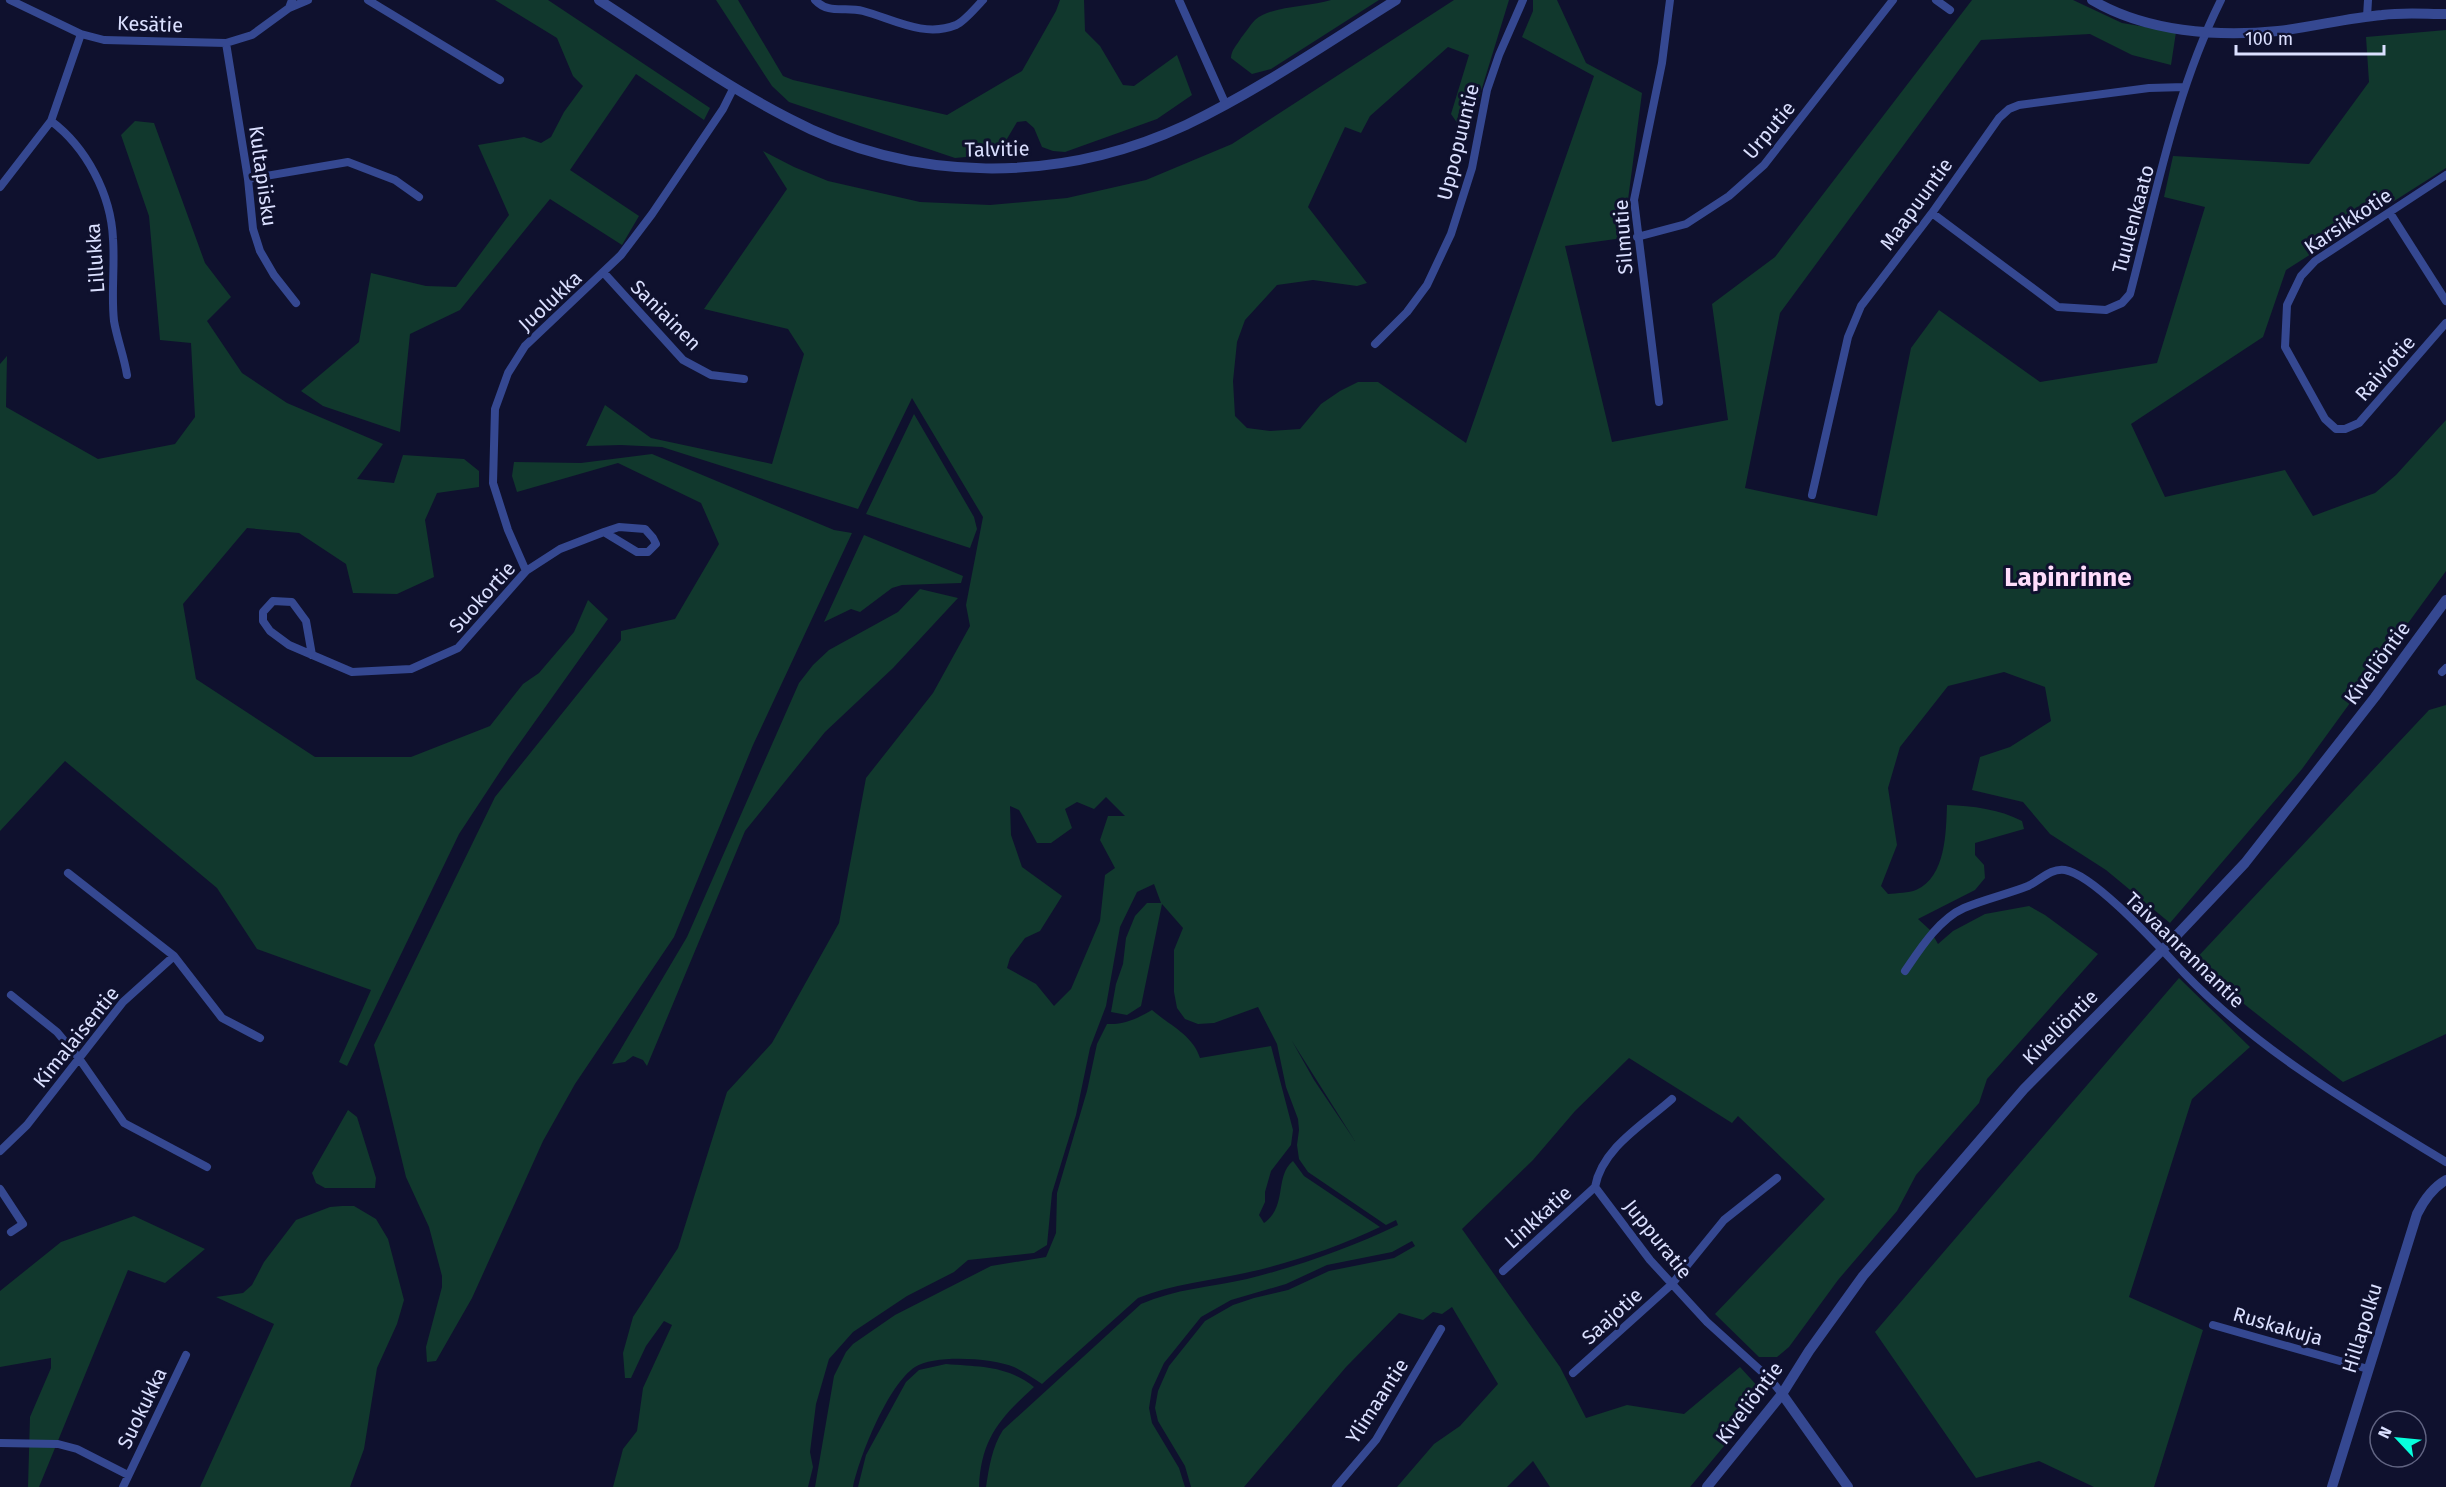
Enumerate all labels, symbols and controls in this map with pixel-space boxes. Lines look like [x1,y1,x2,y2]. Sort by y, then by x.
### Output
street label: Kesätie [117,11,183,37]
scale bar [2236,18,2384,56]
text: 100 m [2245,28,2293,50]
street label: Uppopuuntie [1432,81,1484,203]
street label: Urputie [1738,96,1800,164]
street label: Kultapiisku [244,124,282,228]
street label: Talvitie [964,136,1030,162]
street label: Maapuuntie [1875,153,1957,255]
street label: Tuulenkaato [2107,162,2159,276]
street label: Karsikkotie [2300,183,2396,259]
street label: Silmutie [1608,199,1638,275]
street label: Lillukka [81,222,109,294]
street label: Juolukka [513,266,587,336]
street label: Saniainen [626,275,706,355]
street label: Raiviotie [2350,330,2420,406]
street label: Suokortie [444,556,520,638]
district label: Lapinrinne [2004,562,2132,593]
street label: Kiveliöntie [2339,617,2415,709]
street label: Taivaanrannantie [2120,887,2250,1013]
street label: Kimalaisentie [28,982,124,1092]
street label: Kiveliöntie [2017,984,2103,1070]
street label: Linkkatie [1499,1181,1577,1253]
street label: Juppuratie [1619,1195,1697,1283]
street label: Hillapolku [2337,1280,2387,1376]
street label: Saajotie [1577,1283,1647,1349]
street label: Ruskakuja [2230,1302,2326,1350]
street label: Ylimaantie [1341,1354,1413,1448]
street label: Kiveliöntie [1710,1357,1788,1449]
street label: Suokukka [112,1364,172,1452]
north arrow [2368,1409,2428,1469]
text: N [2374,1424,2396,1442]

